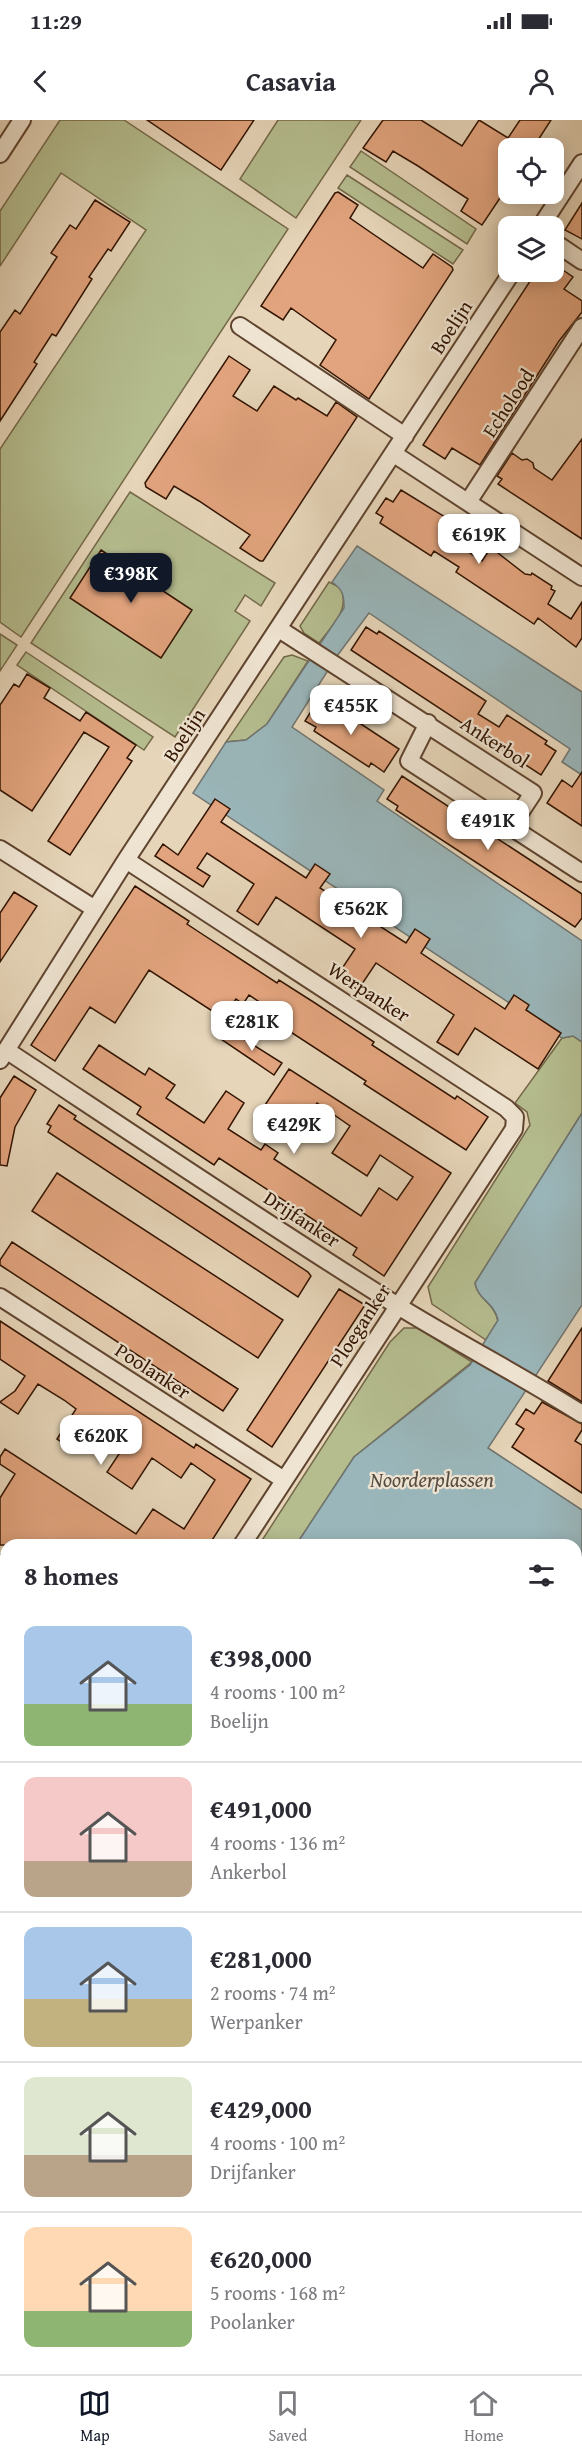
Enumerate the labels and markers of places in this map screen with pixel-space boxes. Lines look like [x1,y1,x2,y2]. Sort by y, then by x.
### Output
pin: €619K [437,514,521,565]
pin: €398K [89,553,173,604]
pin: €455K [309,685,393,736]
pin: €491K [446,800,530,851]
pin: €562K [319,888,403,939]
pin: €281K [210,1001,294,1052]
pin: €429K [252,1104,336,1155]
pin: €620K [59,1415,143,1466]

